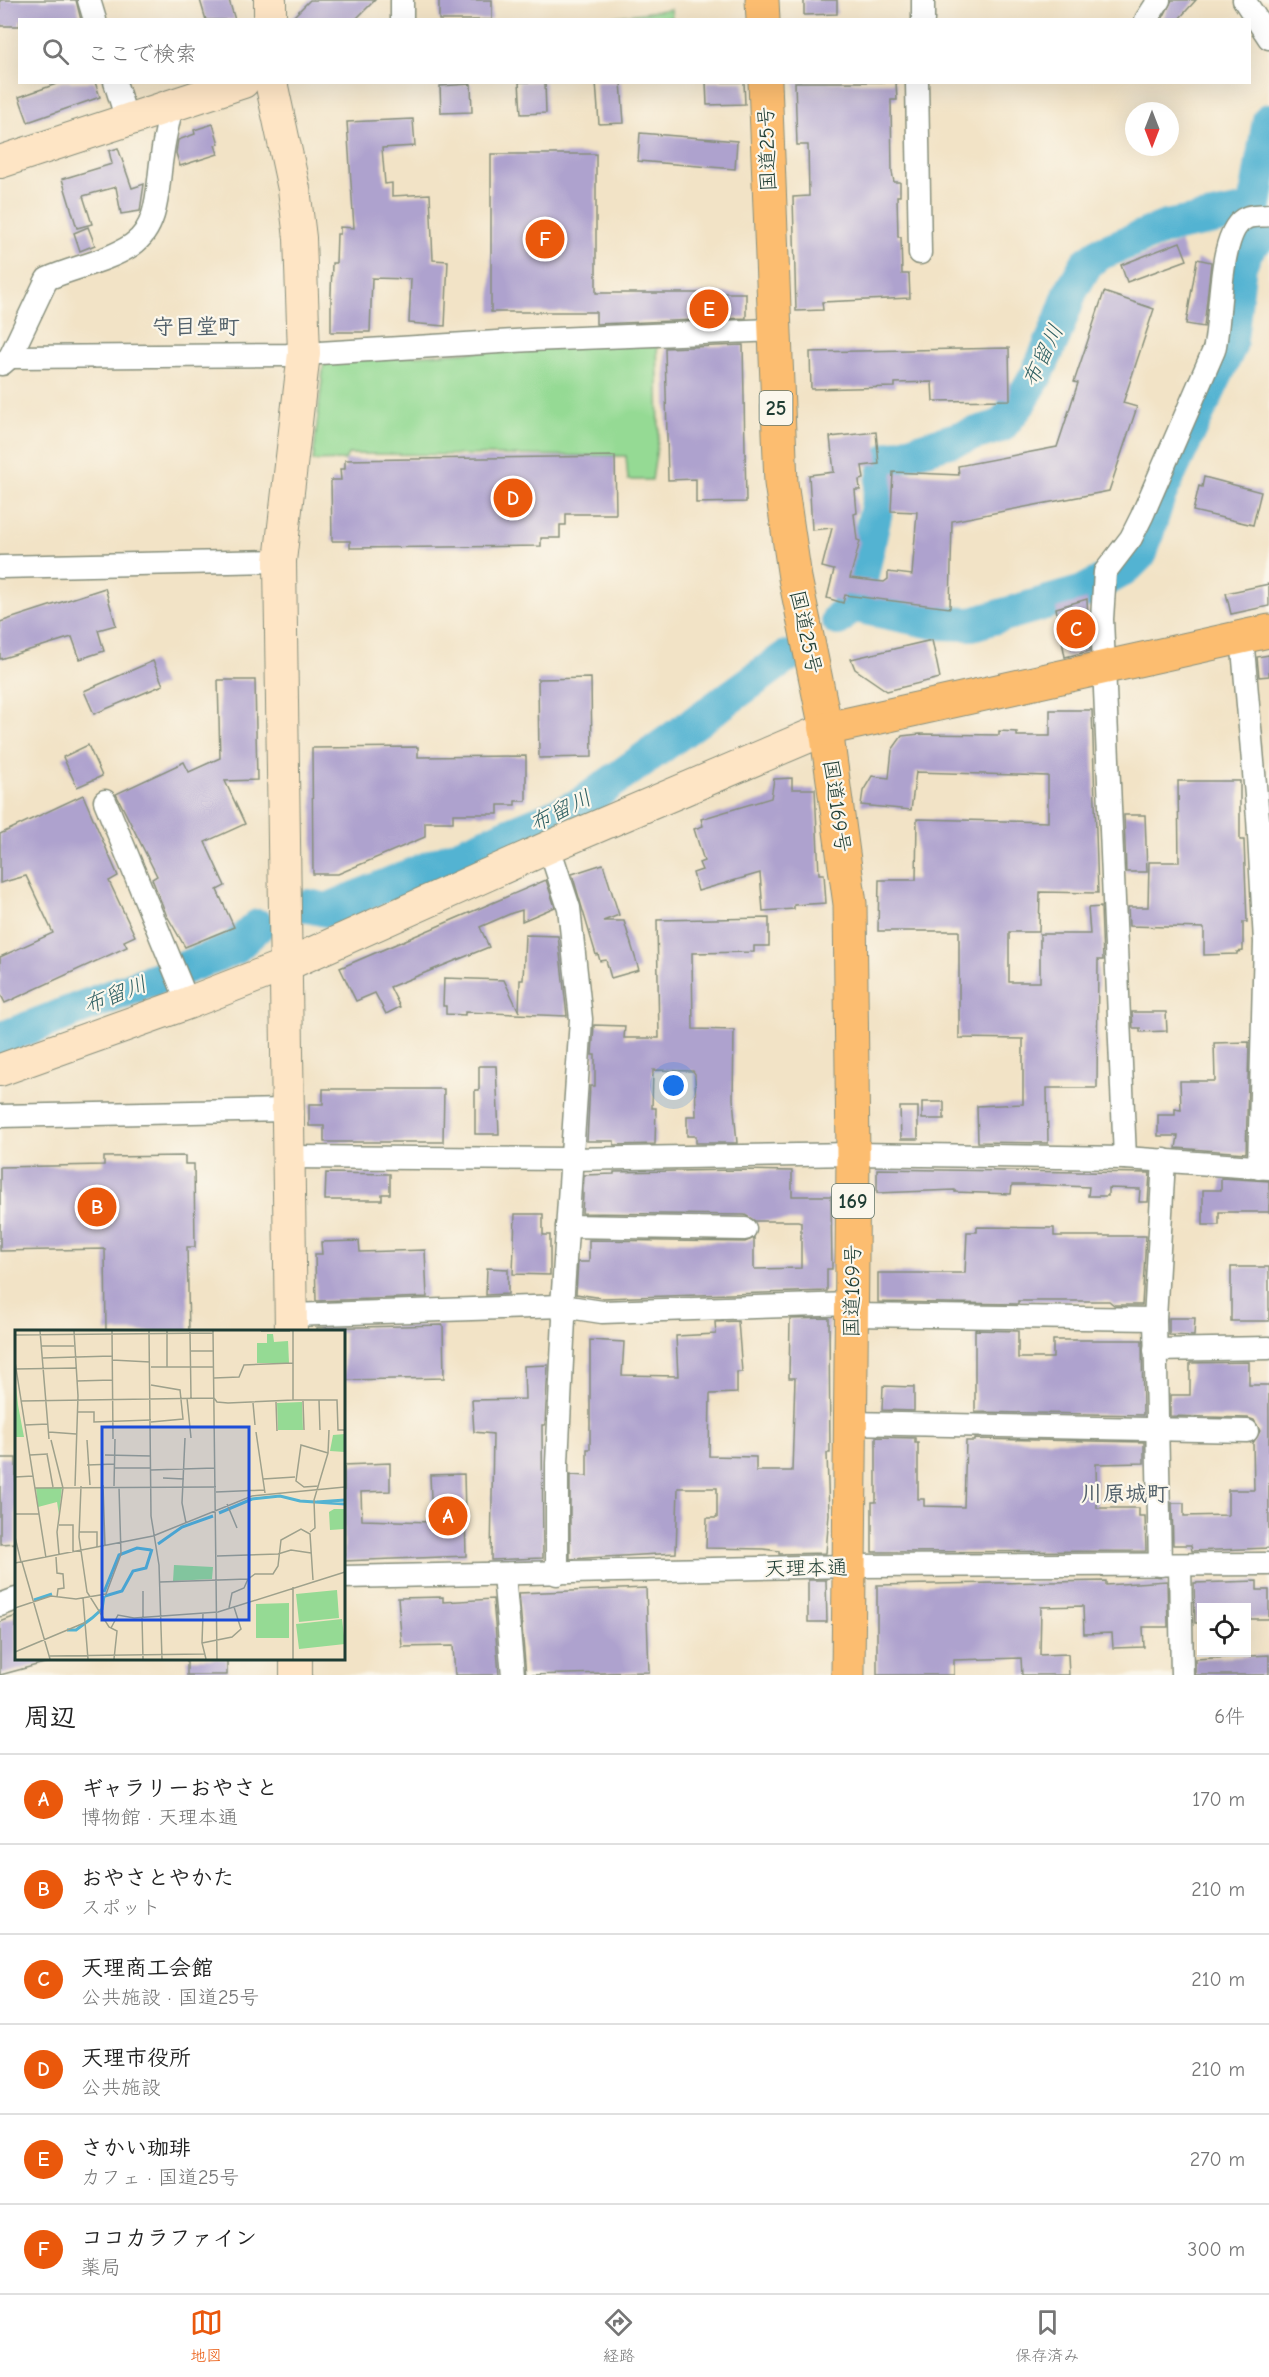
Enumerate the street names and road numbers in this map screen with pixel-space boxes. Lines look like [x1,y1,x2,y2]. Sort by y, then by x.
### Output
street label: 国道25号 [754,106,780,192]
road number: 25 [760,391,792,425]
street label: 国道25号 [785,588,827,676]
street label: 国道169号 [819,758,855,854]
road number: 169 [832,1184,874,1218]
street label: 国道169号 [839,1244,865,1338]
street label: 天理本通 [764,1555,848,1581]

